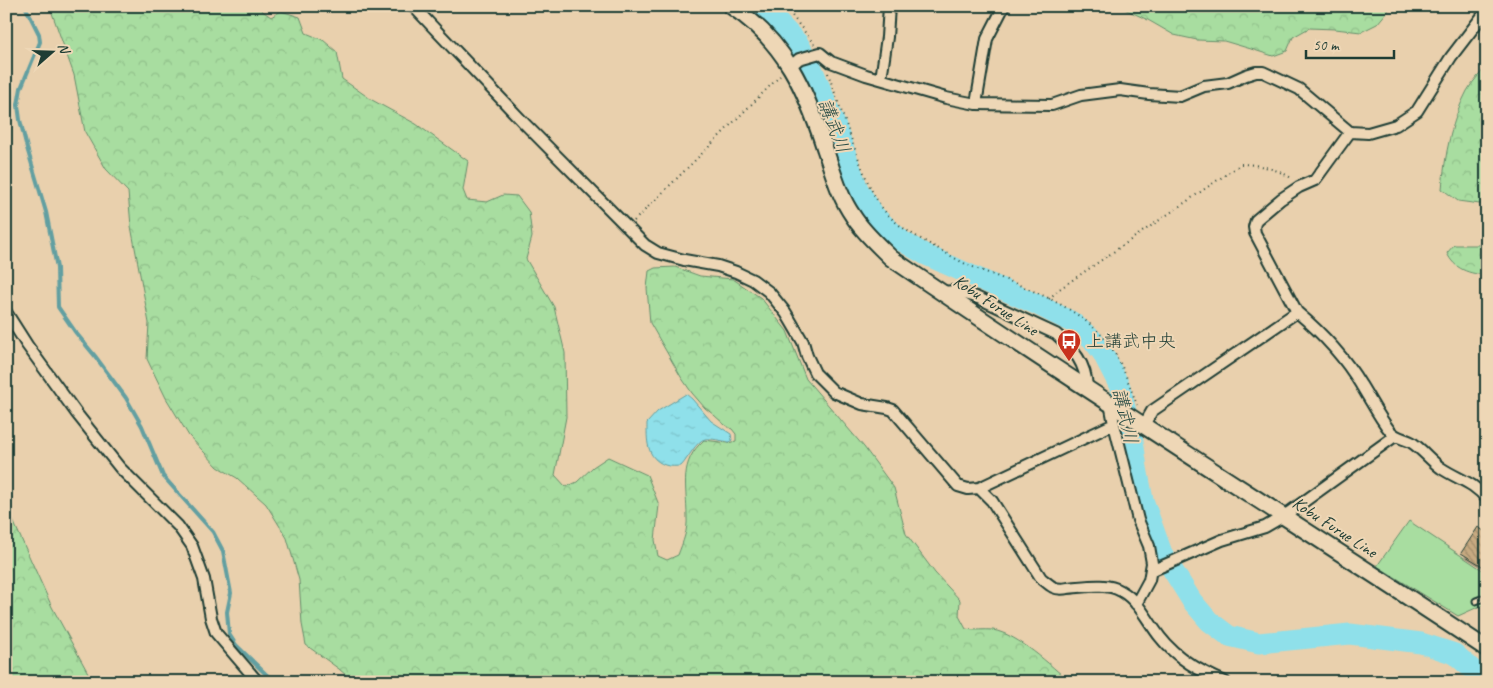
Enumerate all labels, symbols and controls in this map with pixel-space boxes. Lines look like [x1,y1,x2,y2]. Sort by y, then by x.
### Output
north arrow [28,28,78,78]
scale bar [1306,28,1393,60]
text: 50 m [1313,36,1340,55]
text: N [54,41,74,57]
water label: 講武川 [813,95,855,157]
street label: Kobu Furue Line [950,270,1043,341]
bus stop icon: 上講武中央 [1056,328,1082,362]
place label: 上講武中央 [1086,330,1176,352]
water label: 講武川 [1107,386,1143,446]
street label: Kobu Furue Line [1289,492,1382,563]

